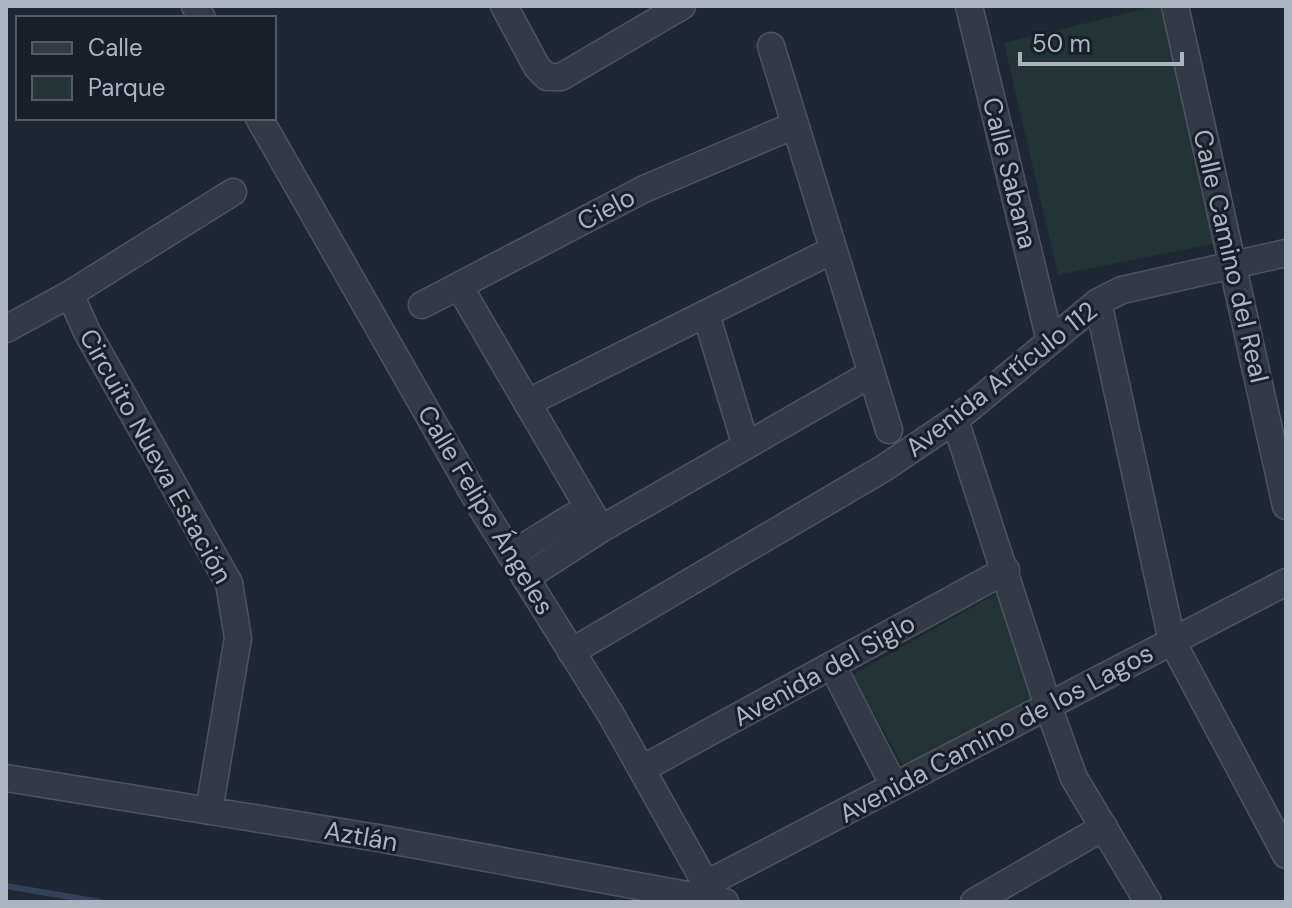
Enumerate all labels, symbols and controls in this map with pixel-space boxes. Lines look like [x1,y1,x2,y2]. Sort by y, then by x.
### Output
legend [16,16,276,120]
scale bar [1020,16,1182,66]
text: 50 m [1032,28,1091,59]
text: Calle [88,32,143,63]
text: Parque [88,72,165,103]
street label: Calle Sabana [975,94,1045,252]
street label: Calle Camino del Real [1185,126,1277,386]
street label: Cielo [571,180,641,238]
street label: Avenida Artículo 112 [898,293,1104,465]
street label: Circuito Nueva Estación [72,323,240,589]
street label: Calle Felipe Ángeles [410,399,562,621]
street label: Avenida del Siglo [727,606,921,734]
street label: Avenida Camino de los Lagos [833,636,1159,830]
street label: Aztlán [321,813,401,859]

